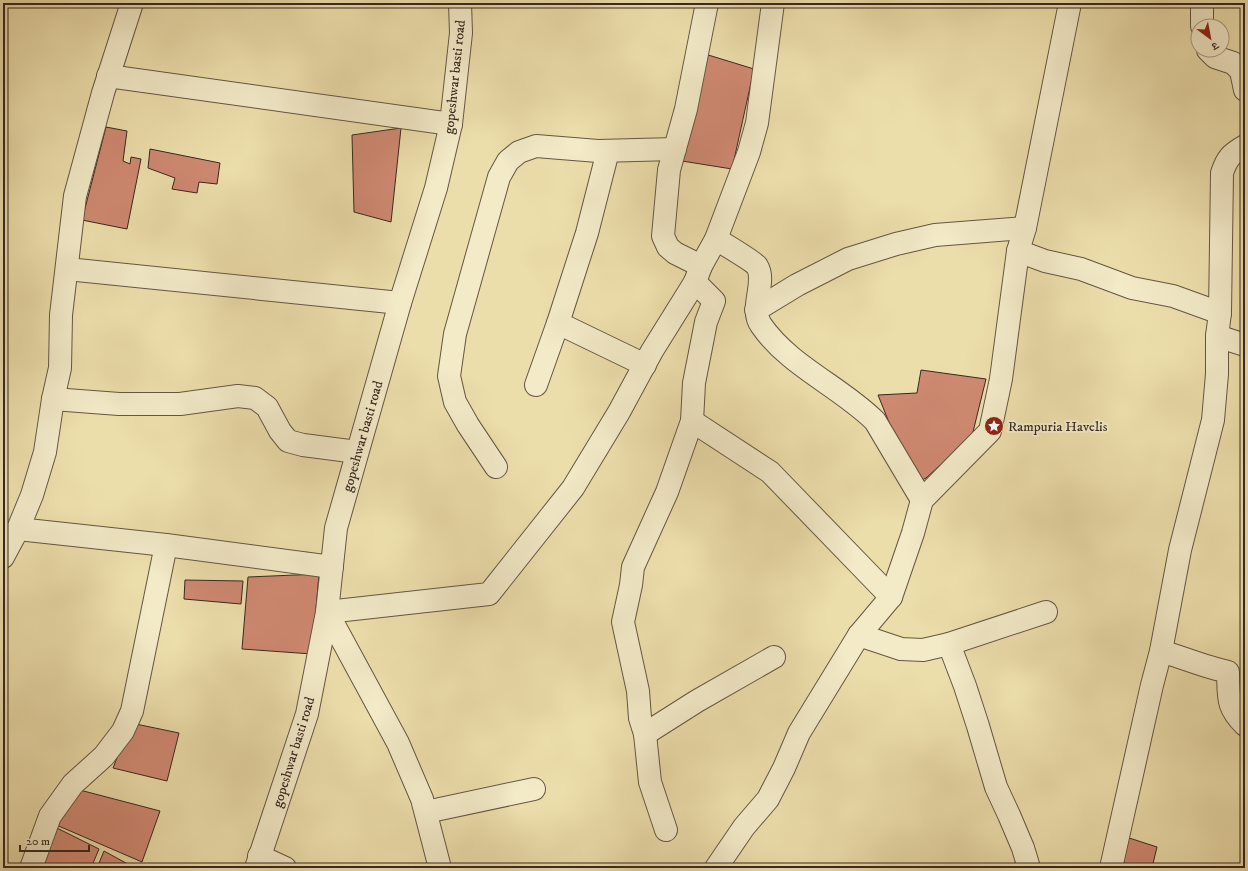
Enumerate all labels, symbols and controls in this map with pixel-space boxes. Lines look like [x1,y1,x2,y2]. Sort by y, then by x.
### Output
north arrow [1190,18,1230,58]
street label: gopeshwar basti road [440,19,470,135]
text: उ [1208,38,1222,54]
street label: gopeshwar basti road [339,379,387,494]
place icon: Rampuria Havelis [983,415,1005,437]
place label: Rampuria Havelis [1008,418,1108,436]
street label: gopeshwar basti road [269,695,319,810]
scale bar [20,827,89,853]
text: 20 m [26,834,50,849]

